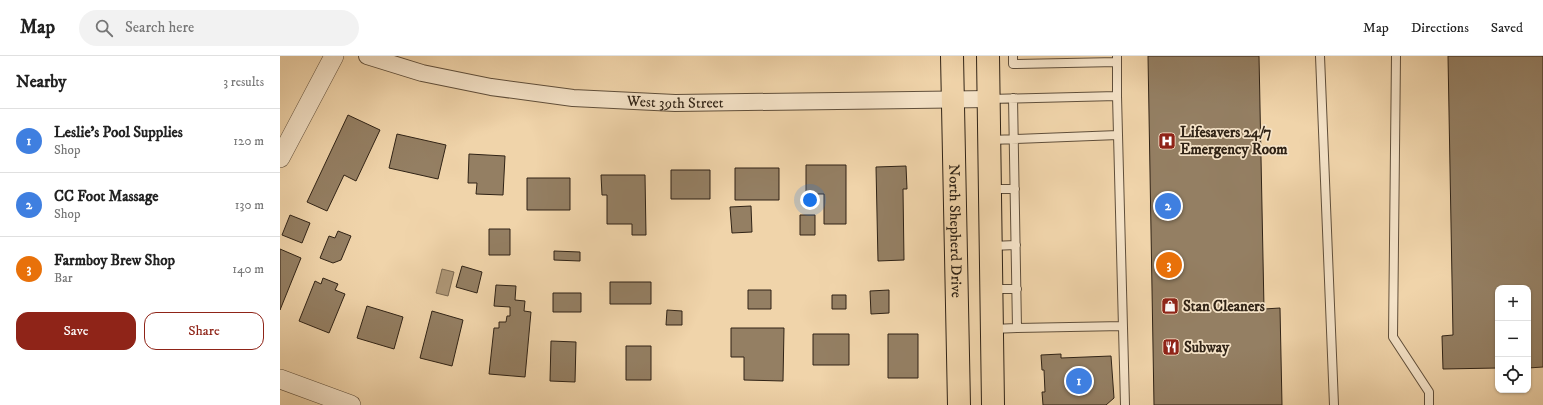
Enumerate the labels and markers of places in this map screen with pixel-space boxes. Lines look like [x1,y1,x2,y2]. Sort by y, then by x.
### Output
place label: Lifesavers 24/7 Emergency Room [1180,123,1288,159]
hospital icon: Lifesavers 24/7 Emergency Room [1157,131,1177,151]
pin: 2 [1155,191,1181,221]
pin: 3 [1156,250,1182,280]
shop icon: Stan Cleaners [1160,296,1180,316]
place label: Stan Cleaners [1183,297,1265,316]
restaurant icon: Subway [1161,337,1181,357]
place label: Subway [1184,338,1230,357]
pin: 1 [1066,366,1092,396]

